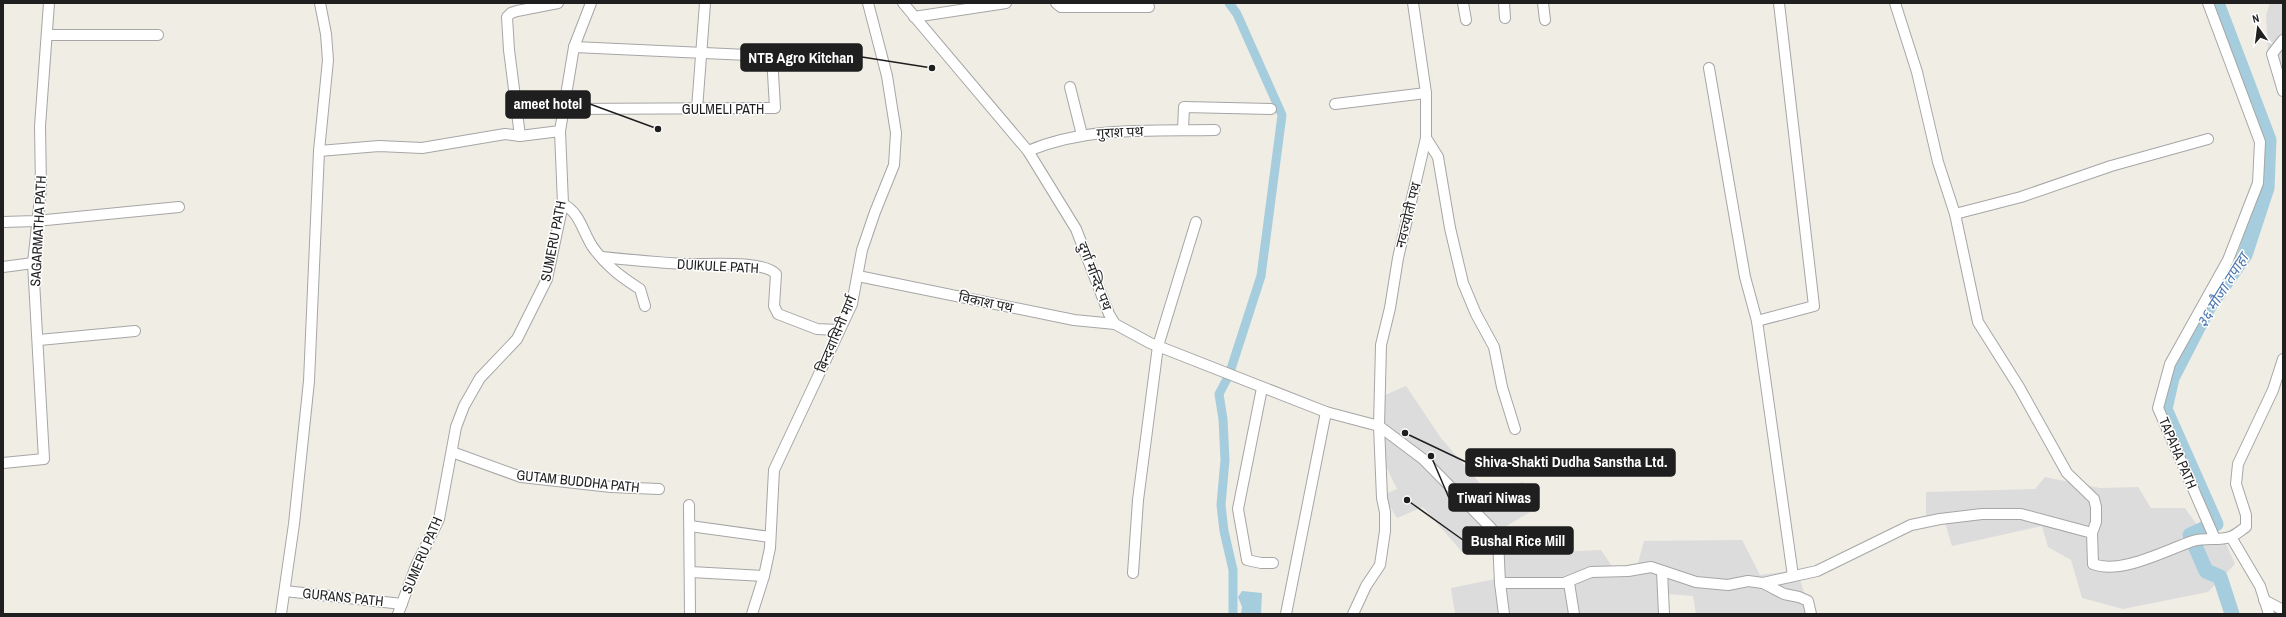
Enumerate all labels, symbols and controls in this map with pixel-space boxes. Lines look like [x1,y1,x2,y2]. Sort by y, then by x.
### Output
north arrow [2238,8,2278,48]
text: N [2251,11,2260,26]
callout: NTB Agro Kitchan [741,44,862,71]
text: NTB Agro Kitchan [748,47,854,68]
callout: ameet hotel [506,91,590,118]
text: ameet hotel [514,93,582,114]
street label: GULMELI PATH [682,100,764,118]
street label: गुराश पथ [1096,122,1145,143]
street label: SAGARMATHA PATH [26,175,50,287]
street label: नवज्योती पथ [1391,179,1425,250]
street label: SUMERU PATH [536,199,570,283]
street label: दुर्गा मन्दिर पथ [1073,239,1117,314]
water label: ३६ मौजा तपाहा [2191,247,2255,331]
street label: DUIKULE PATH [677,255,759,277]
street label: विकाश पथ [957,287,1016,317]
street label: बिन्दवासिनी मार्ग [812,292,861,375]
street label: TAPAHA PATH [2155,415,2201,491]
callout: Shiva-Shakti Dudha Sanstha Ltd. [1466,449,1675,476]
text: Shiva-Shakti Dudha Sanstha Ltd. [1475,451,1667,472]
street label: GUTAM BUDDHA PATH [516,466,640,496]
callout: Tiwari Niwas [1449,484,1539,511]
text: Tiwari Niwas [1457,487,1531,508]
street label: SUMERU PATH [398,514,446,596]
callout: Bushal Rice Mill [1463,527,1573,554]
text: Bushal Rice Mill [1471,530,1565,551]
street label: GURANS PATH [302,584,384,610]

